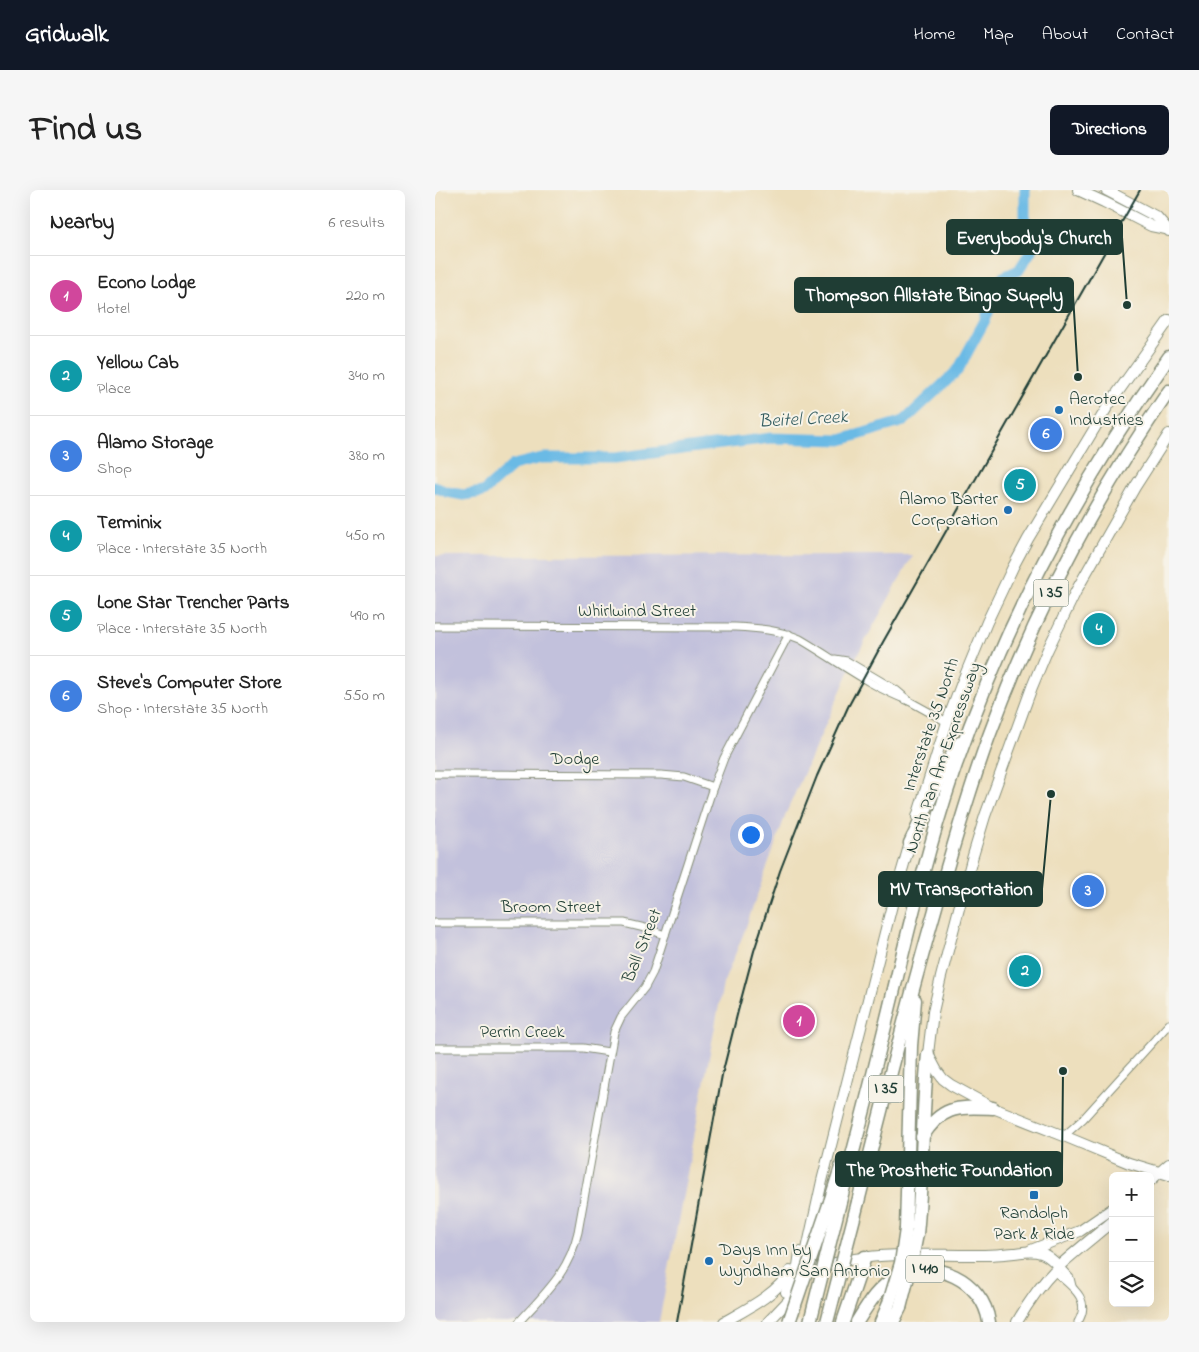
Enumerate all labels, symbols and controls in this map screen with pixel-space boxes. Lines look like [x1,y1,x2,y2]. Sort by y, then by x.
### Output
text: Gridwalk [25,18,109,53]
text: Home [914,22,955,48]
text: Map [983,22,1014,48]
text: About [1042,22,1088,48]
text: Contact [1116,22,1174,48]
text: Find us [30,105,142,156]
button: Directions [1050,105,1169,155]
text: Nearby [50,208,114,238]
text: 6 results [328,211,385,235]
callout: Everybody's Church [947,220,1122,254]
text: Everybody's Church [956,226,1112,255]
text: Econo Lodge [97,270,195,297]
callout: Thompson Allstate Bingo Supply [795,278,1073,312]
text: Thompson Allstate Bingo Supply [805,283,1064,312]
text: 1 [63,284,69,308]
text: 220 m [346,284,385,308]
text: Hotel [97,297,130,321]
text: Yellow Cab [97,350,178,377]
text: 2 [62,364,70,388]
text: 340 m [348,364,385,388]
text: Place [97,377,131,401]
place label: Aerotec Industries [1069,387,1144,434]
water label: Beitel Creek [758,404,849,436]
marker: Aerotec Industries [1053,404,1065,416]
pin: 6 [1030,415,1062,453]
text: Alamo Storage [97,430,213,457]
text: 3 [63,444,69,468]
text: 380 m [349,444,385,468]
text: Shop [97,457,132,481]
pin: 5 [1004,466,1036,504]
place label: Alamo Barter Corporation [899,487,998,534]
marker: Alamo Barter Corporation [1002,504,1014,516]
text: Terminix [97,510,162,537]
text: 4 [63,524,69,548]
text: 450 m [346,524,385,548]
text: Place · Interstate 35 North [97,537,267,561]
road number: I 35 [1033,579,1069,606]
text: Lone Star Trencher Parts [97,590,289,617]
street label: Whirlwind Street [578,599,696,625]
text: 5 [61,604,71,628]
text: 490 m [350,604,385,628]
pin: 4 [1083,610,1115,648]
text: Place · Interstate 35 North [97,617,267,641]
street label: Interstate 35 North [897,654,967,796]
street label: North Pan Am Expressway [899,659,989,857]
text: Steve's Computer Store [97,670,282,697]
text: 6 [62,684,70,708]
text: 550 m [343,684,385,708]
text: Shop · Interstate 35 North [97,697,268,721]
street label: Dodge [550,747,600,774]
your location [738,822,764,848]
callout: MV Transportation [879,872,1042,906]
pin: 3 [1072,872,1104,910]
text: MV Transportation [889,877,1033,904]
street label: Broom Street [500,895,601,921]
street label: Ball Street [616,905,670,988]
pin: 2 [1009,952,1041,990]
pin: 1 [783,1002,815,1040]
street label: Perrin Creek [480,1020,564,1046]
road number: I 35 [869,1076,903,1102]
callout: The Prosthetic Foundation [836,1152,1062,1186]
text: The Prosthetic Foundation [846,1158,1052,1185]
map controls [1109,1172,1154,1307]
button: + [1109,1172,1154,1217]
marker: Randolph Park & Ride [1028,1189,1040,1201]
place label: Randolph Park & Ride [993,1201,1075,1248]
button: − [1109,1217,1154,1262]
place label: Days Inn by Wyndham San Antonio [718,1238,890,1285]
marker: Days Inn by Wyndham San Antonio [703,1255,715,1267]
road number: I 410 [906,1256,944,1282]
button: layers [1109,1262,1154,1307]

